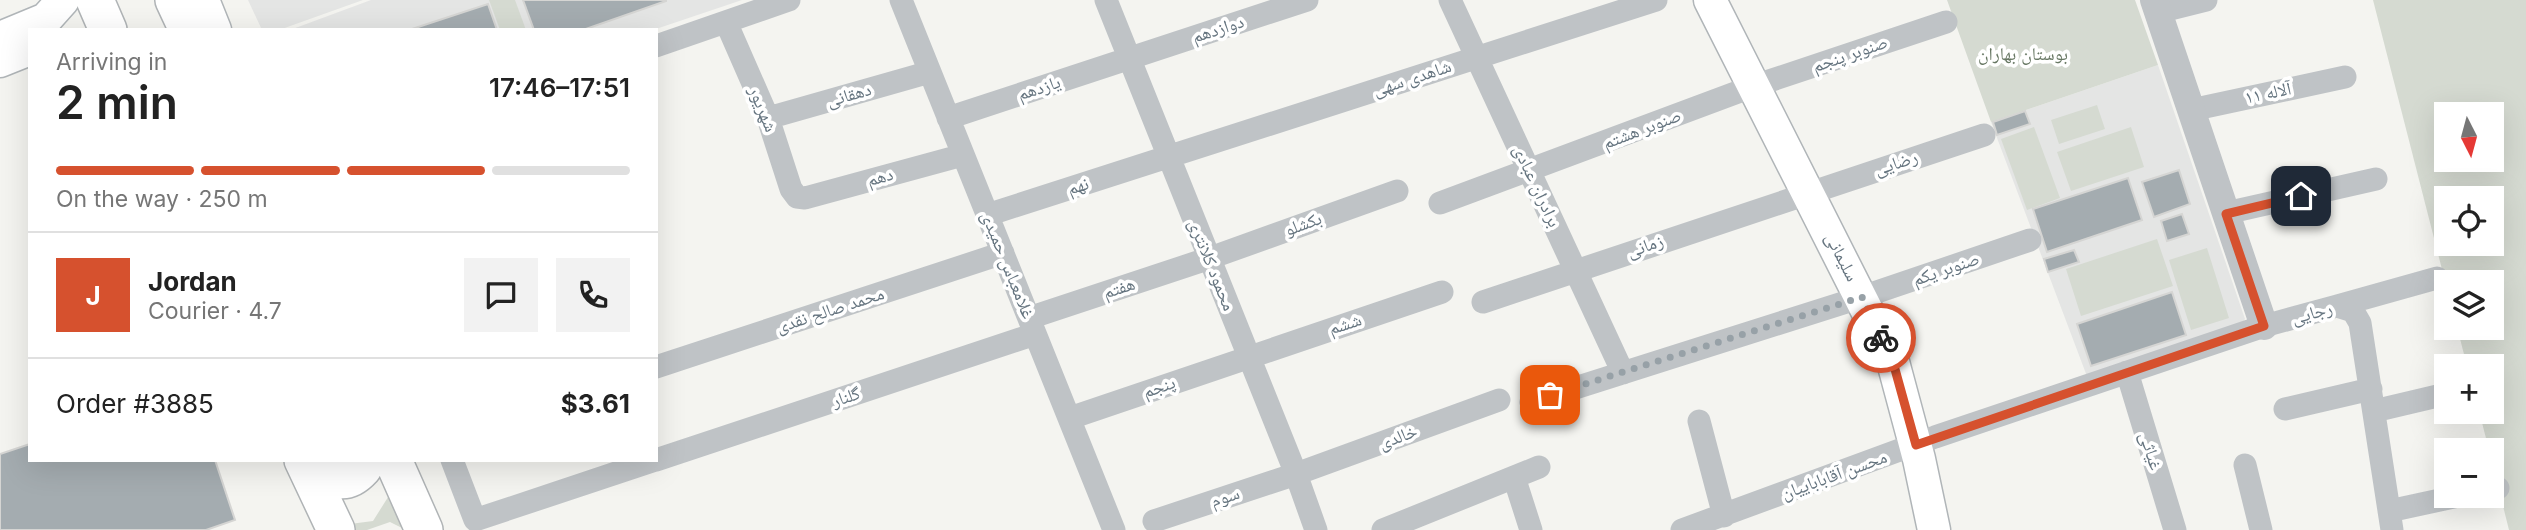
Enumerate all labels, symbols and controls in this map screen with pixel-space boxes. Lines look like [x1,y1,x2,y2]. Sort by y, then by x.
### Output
street label: دوازدهم [1189,10,1247,49]
street label: صنوبر پنجم [1810,31,1891,78]
park label: بوستان بهاران [1978,43,2068,65]
text: Arriving in [56,48,167,76]
street label: شاهدی سهی [1370,55,1454,101]
street label: یازدهم [1015,71,1064,106]
text: 17:46–17:51 [489,72,630,103]
text: 2 min [56,74,178,130]
street label: آلاله ۱۱ [2243,77,2293,108]
street label: دهقانی [824,78,874,112]
street label: شهریور [744,82,782,135]
north arrow [2434,102,2504,172]
map controls [2434,102,2504,508]
street label: صنوبر هشتم [1600,104,1685,155]
street label: برادران عبادی [1508,141,1566,231]
street label: رضایی [1872,146,1920,180]
street label: دهم [865,163,896,192]
pin [2271,166,2331,226]
street label: نهم [1064,172,1092,201]
icon: home [2282,177,2320,215]
text: On the way · 250 m [56,185,268,213]
button: locate [2434,186,2504,256]
street label: بکشلو [1281,207,1325,240]
street label: غلامعباس حمیدی [976,208,1040,322]
street label: محمود کلانتری [1184,216,1240,314]
street label: سلیمانی [1820,229,1864,285]
street label: زمانی [1624,230,1666,262]
street label: صنوبر یکم [1910,247,1983,292]
button: chat [464,258,538,332]
button: phone [556,258,630,332]
text: Jordan [148,266,237,297]
button: layers [2434,270,2504,340]
street label: هفتم [1100,273,1138,304]
text: J [85,280,101,311]
street label: محمد صالح نقدی [773,282,887,339]
text: Courier · 4.7 [148,297,282,325]
street label: رجایی [2289,297,2335,329]
courier [1846,303,1916,373]
street label: ششم [1326,308,1365,341]
icon: bike [1862,319,1900,357]
button: + [2434,354,2504,424]
pin [1520,365,1580,425]
street label: پنجم [1140,371,1178,404]
icon: bag [1531,376,1569,414]
street label: گلنار [828,382,863,411]
text: Order #3885 [56,388,214,419]
text: $3.61 [561,388,630,419]
street label: خالدی [1376,420,1420,454]
street label: غیاثی [2135,429,2167,473]
button: − [2434,438,2504,508]
street label: محسن آقاباباییان [1778,446,1890,504]
street label: سوم [1208,482,1243,513]

